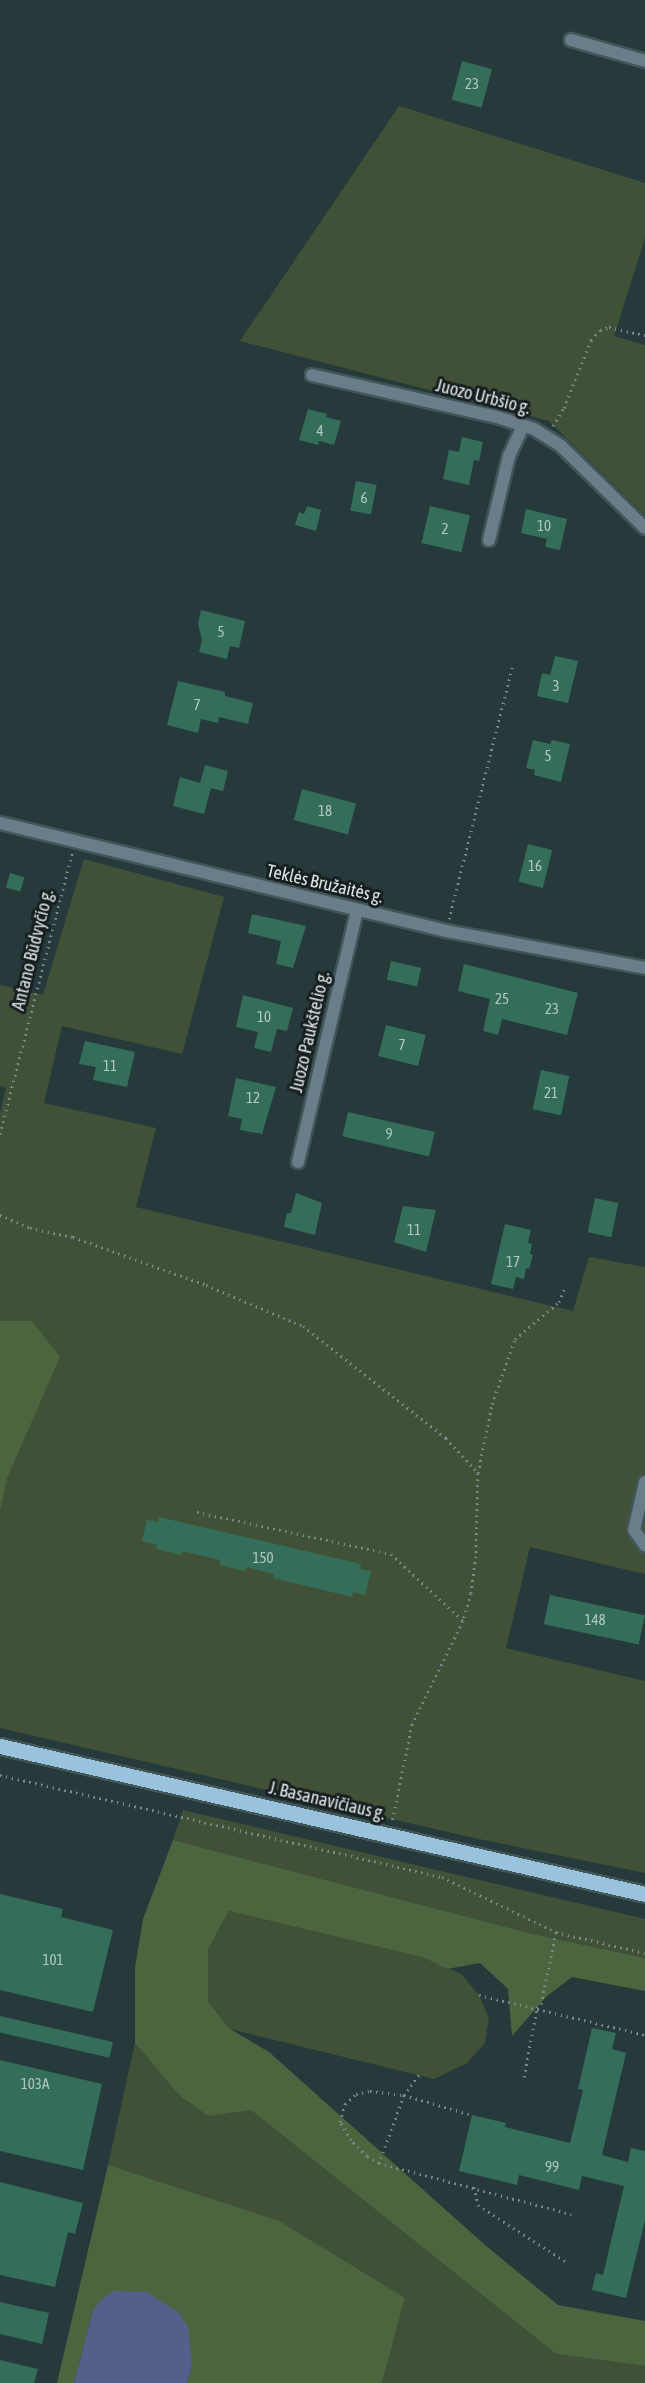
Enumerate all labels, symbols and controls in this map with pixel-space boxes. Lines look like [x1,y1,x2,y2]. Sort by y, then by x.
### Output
house number: 23 [465,75,479,93]
street label: Juozo Urbšio g. [433,375,533,419]
house number: 4 [316,422,324,440]
house number: 6 [360,489,368,507]
house number: 10 [537,517,551,535]
house number: 2 [441,520,449,538]
house number: 5 [217,623,225,641]
house number: 3 [552,677,560,695]
house number: 7 [193,696,201,714]
house number: 5 [544,747,552,765]
house number: 18 [318,802,332,820]
house number: 16 [528,857,542,875]
street label: Teklės Bružaitės g. [265,860,385,908]
street label: Antano Būdvyčio g. [8,887,58,1013]
street label: Juozo Paukštelio g. [286,969,334,1095]
house number: 25 [495,990,509,1008]
house number: 23 [545,1000,559,1018]
house number: 10 [257,1008,271,1026]
house number: 7 [398,1036,406,1054]
house number: 11 [103,1057,117,1075]
house number: 21 [544,1084,558,1102]
house number: 12 [246,1089,260,1107]
house number: 9 [385,1125,393,1143]
house number: 11 [407,1221,421,1239]
house number: 17 [506,1253,520,1271]
house number: 150 [252,1549,274,1567]
house number: 148 [584,1611,606,1629]
street label: J. Basanavičiaus g. [267,1777,387,1825]
house number: 101 [42,1951,64,1969]
house number: 103A [21,2075,49,2093]
house number: 99 [545,2158,559,2176]

